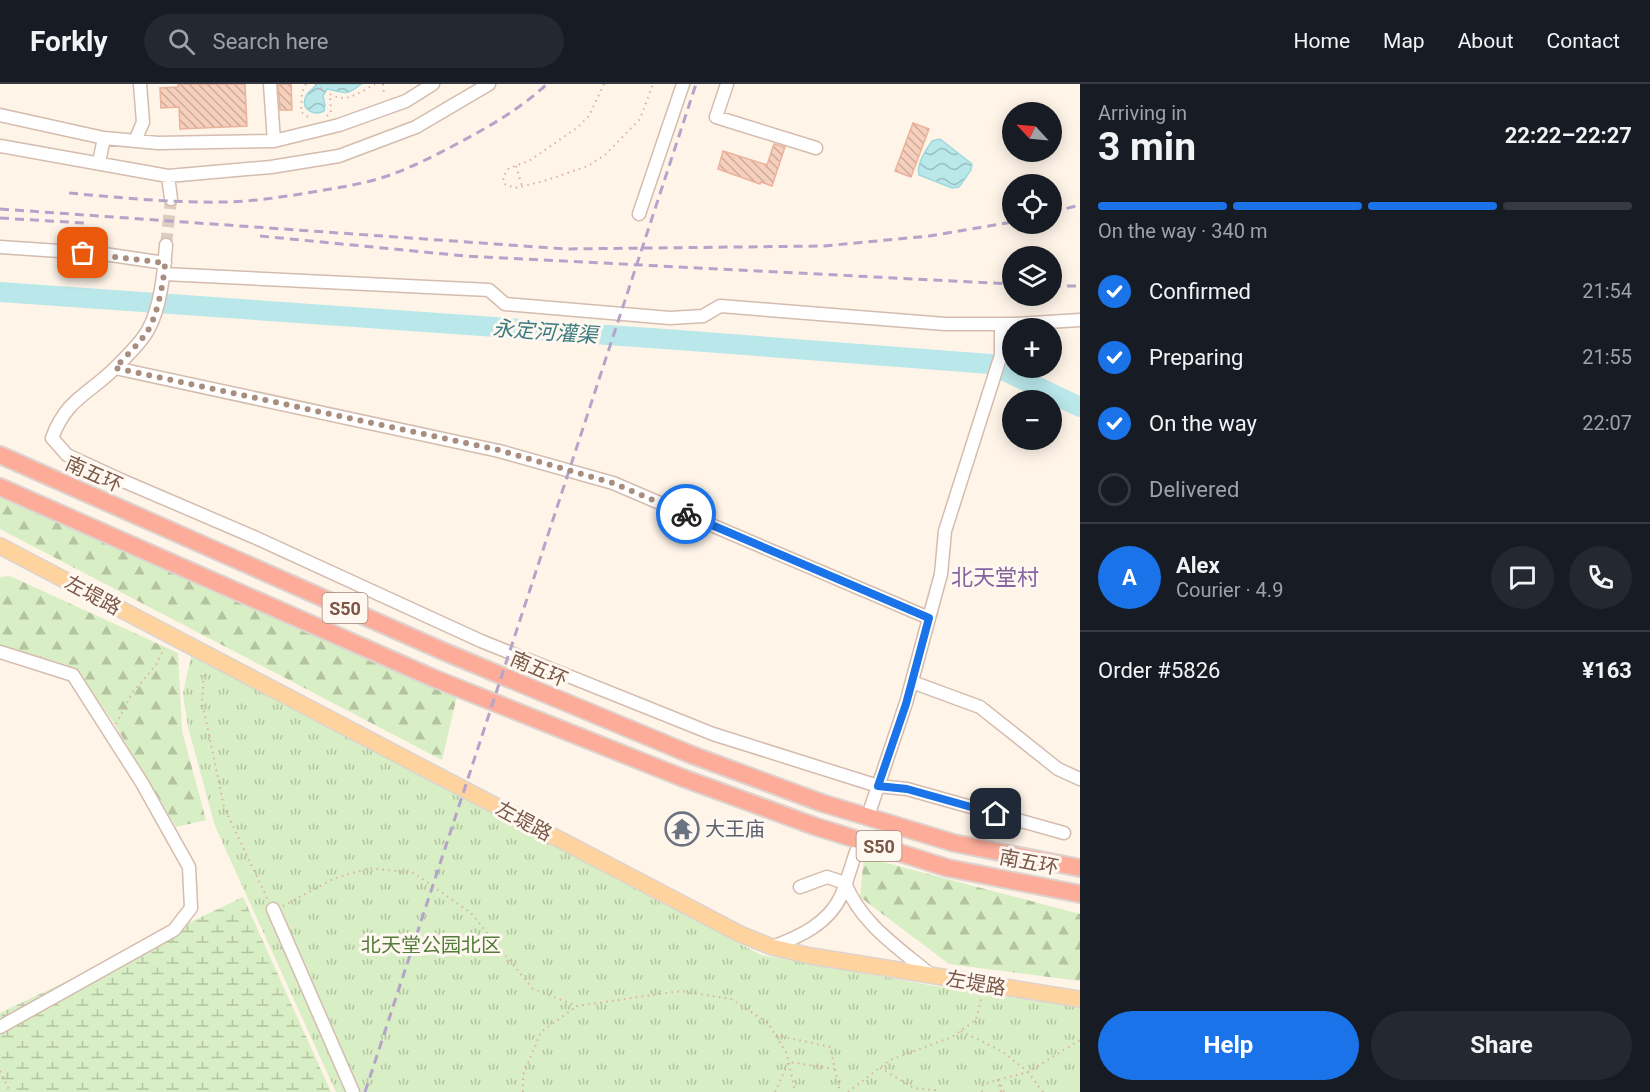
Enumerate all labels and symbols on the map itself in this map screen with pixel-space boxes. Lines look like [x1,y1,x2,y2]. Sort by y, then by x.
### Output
north arrow [1002,102,1062,162]
pin [57,227,108,278]
water label: 永定河灌渠 [492,316,601,348]
street label: 南五环 [62,451,126,497]
courier [656,484,716,544]
district label: 北天堂村 [951,565,1039,590]
street label: 左堤路 [61,570,125,620]
road number: S50 [322,593,368,623]
street label: 南五环 [507,646,571,692]
pin [970,788,1021,839]
street label: 左堤路 [492,796,556,846]
temple icon: 大王庙 [664,811,700,847]
place label: 大王庙 [705,817,765,841]
road number: S50 [856,831,902,861]
street label: 南五环 [997,844,1061,880]
park label: 北天堂公园北区 [361,933,501,957]
street label: 左堤路 [944,966,1008,1000]

